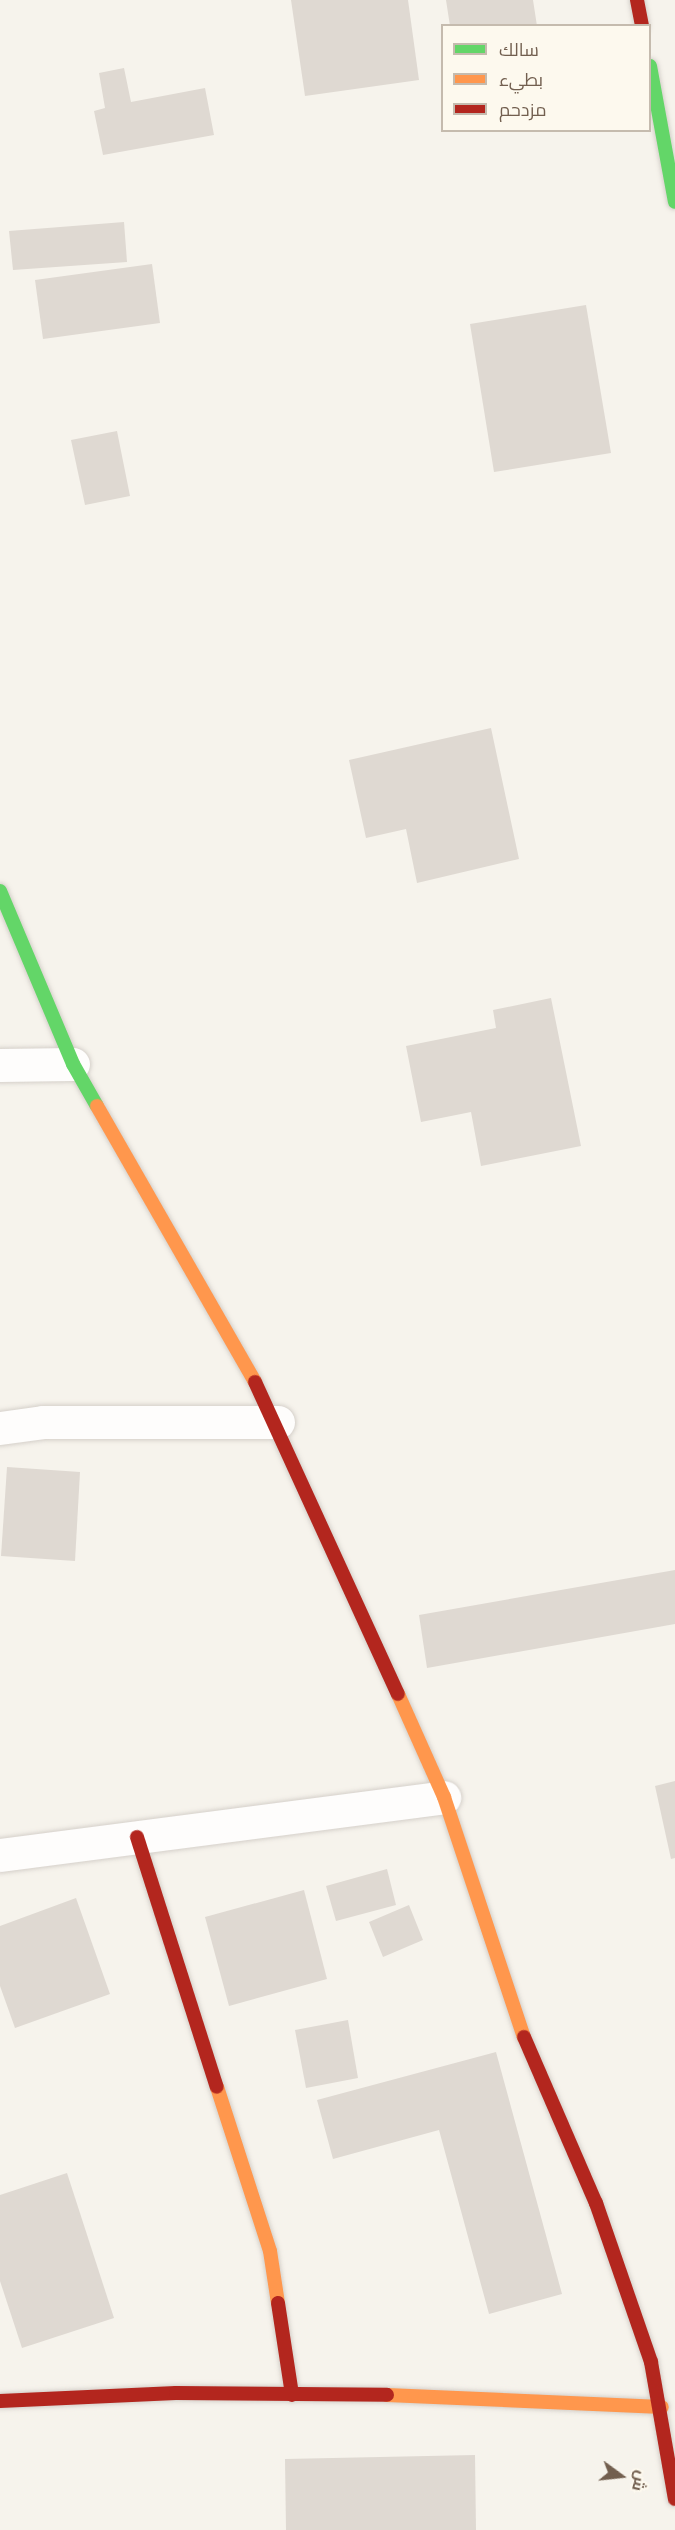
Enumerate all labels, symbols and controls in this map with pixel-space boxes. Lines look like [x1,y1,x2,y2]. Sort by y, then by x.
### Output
legend [441,24,651,132]
text: سالك [499,40,539,61]
text: بطيء [499,70,543,91]
text: مزدحم [499,100,547,121]
north arrow [591,2446,651,2506]
text: ش [627,2468,651,2493]

